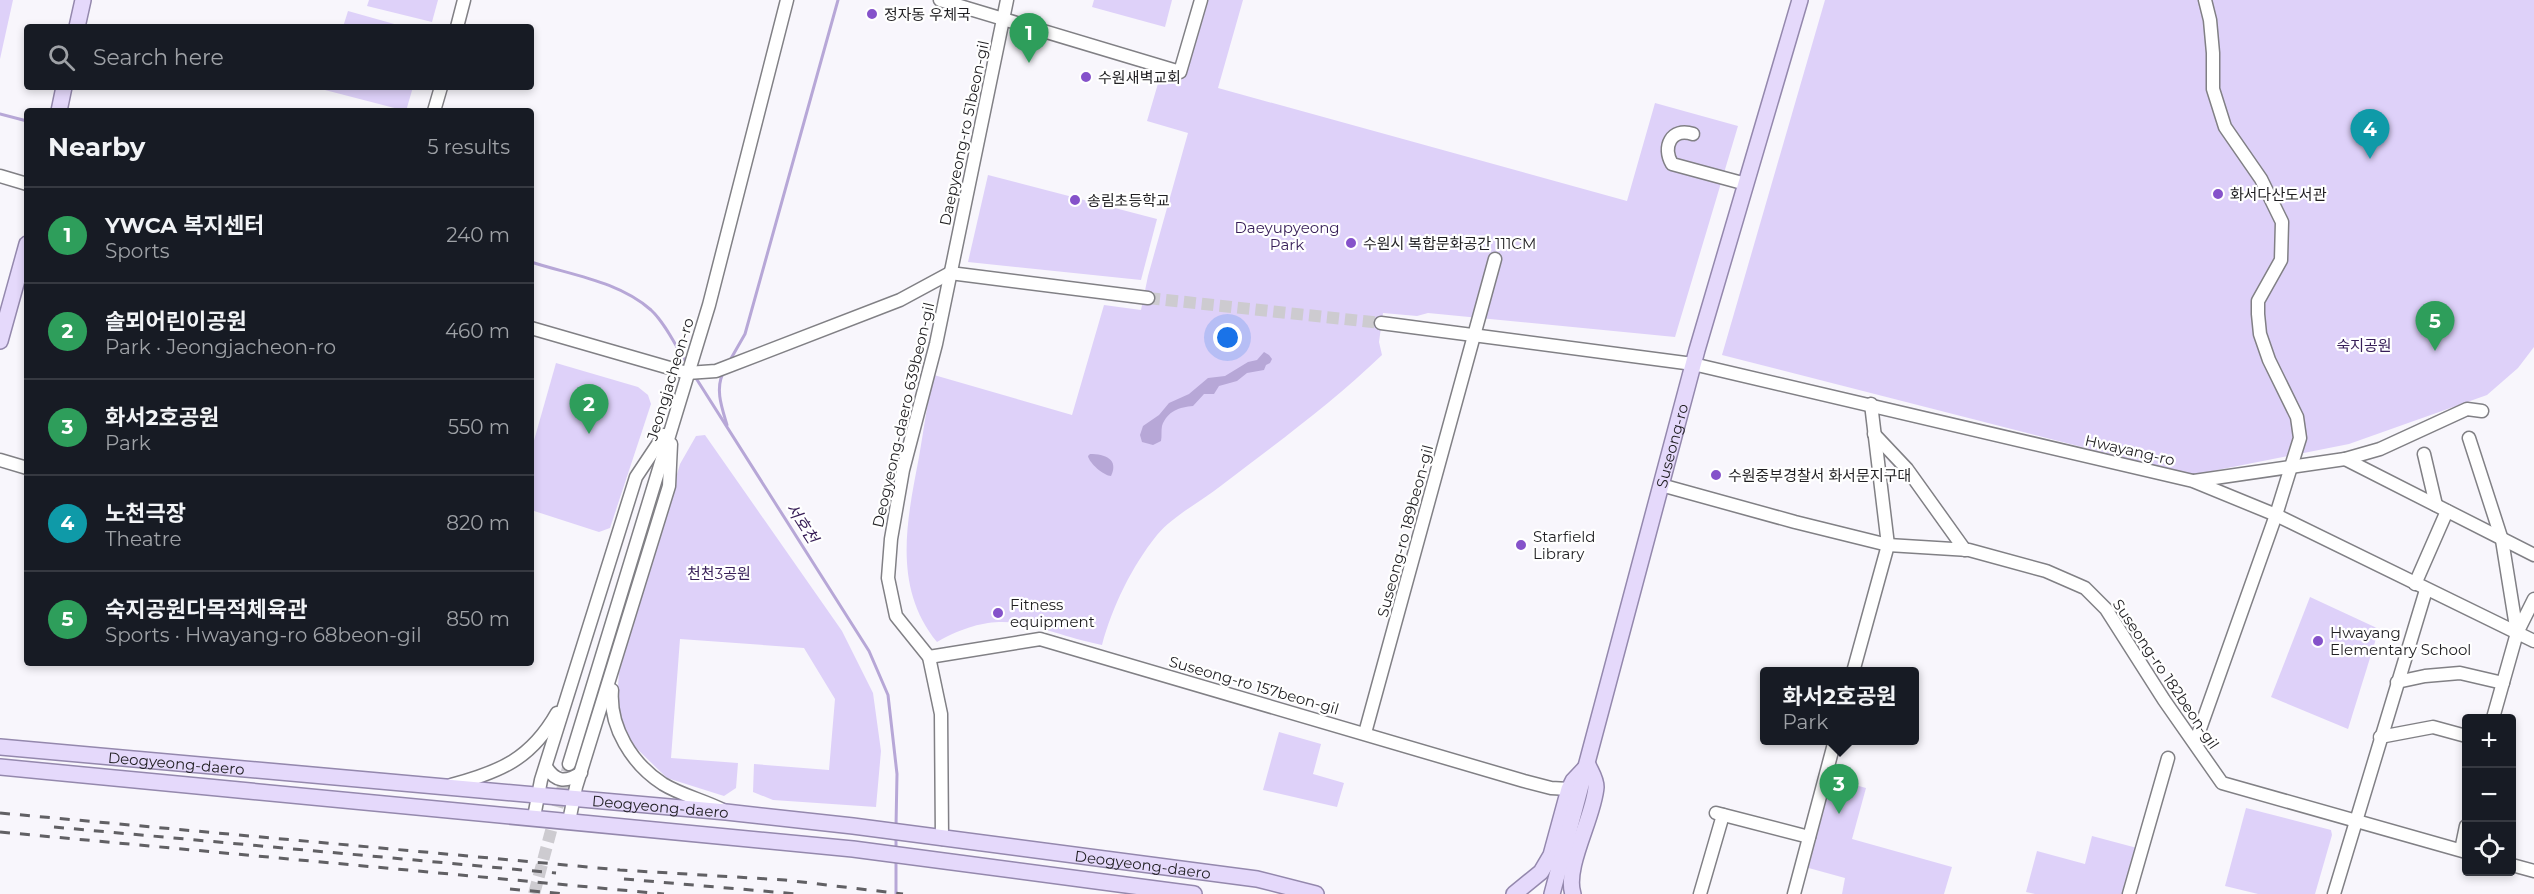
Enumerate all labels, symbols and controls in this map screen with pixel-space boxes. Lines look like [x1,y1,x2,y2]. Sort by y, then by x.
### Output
place label: 정자동 우체국 [884,5,971,24]
marker: 정자동 우체국 [865,7,879,21]
pin: 1 [1010,14,1048,63]
search box [24,24,534,90]
street label: Daepyeong-ro 51beon-gil [935,39,993,227]
icon: search [45,41,78,74]
text: Search here [93,44,224,71]
place label: 수원새벽교회 [1098,68,1181,87]
marker: 수원새벽교회 [1079,70,1093,84]
pin: 4 [2350,110,2390,159]
text: Nearby [48,131,145,163]
text: 5 results [427,135,510,159]
place label: 화서다산도서관 [2230,185,2327,204]
marker: 화서다산도서관 [2211,187,2225,201]
place label: 송림초등학교 [1087,191,1170,210]
marker: 송림초등학교 [1068,193,1082,207]
text: YWCA 복지센터 [105,212,264,239]
park label: Daeyupyeong Park [1234,218,1340,254]
text: 1 [64,223,71,247]
text: 240 m [446,223,510,247]
place label: 수원시 복합문화공간 111CM [1363,234,1536,253]
marker: 수원시 복합문화공간 111CM [1344,236,1358,250]
text: Sports [105,239,170,263]
street label: Deogyeong-daero 639beon-gil [868,300,938,530]
pin: 5 [2416,302,2454,351]
text: 솔뫼어린이공원 [105,308,247,335]
street label: Jeongjacheon-ro [642,315,698,444]
text: 2 [62,319,73,343]
text: 460 m [445,319,510,343]
your location [1213,323,1242,352]
text: Park · Jeongjacheon-ro [105,335,336,359]
park label: 숙지공원 [2336,336,2392,355]
pin: 2 [570,384,608,434]
street label: Suseong-ro [1651,401,1692,490]
text: 화서2호공원 [105,404,219,431]
text: 3 [62,415,73,439]
text: 550 m [448,415,510,439]
street label: Hwayang-ro [2083,430,2177,470]
text: Park [105,431,151,455]
street label: Suseong-ro 189beon-gil [1373,443,1437,619]
place label: 수원중부경찰서 화서문지구대 [1728,466,1911,485]
marker: 수원중부경찰서 화서문지구대 [1709,468,1723,482]
water label: 서호천 [782,499,823,549]
text: 노천극장 [105,500,186,527]
text: 4 [61,511,74,535]
text: 820 m [446,511,510,535]
text: Theatre [105,527,182,551]
place label: Starfield Library [1533,527,1596,563]
marker: Starfield Library [1514,538,1528,552]
park label: 천천3공원 [687,564,751,583]
place label: Fitness equipment [1010,595,1095,631]
street label: Suseong-ro 182beon-gil [2109,595,2223,753]
text: 숙지공원다목적체육관 [105,596,307,623]
marker: Fitness equipment [991,606,1005,620]
text: 5 [62,607,73,631]
text: 850 m [446,607,510,631]
text: Sports · Hwayang-ro 68beon-gil [105,623,422,647]
place label: Hwayang Elementary School [2330,623,2471,659]
marker: Hwayang Elementary School [2311,634,2325,648]
street label: Suseong-ro 157beon-gil [1167,652,1341,718]
popup [1760,667,1919,745]
text: 화서2호공원 [1782,683,1897,710]
text: Park [1782,710,1828,734]
map controls [2462,714,2516,876]
button: + [2462,714,2516,768]
street label: Deogyeong-daero [107,747,245,778]
pin: 3 [1820,764,1858,814]
button: − [2462,768,2516,822]
street label: Deogyeong-daero [591,791,729,822]
button: locate [2462,822,2516,876]
street label: Deogyeong-daero [1074,846,1212,882]

